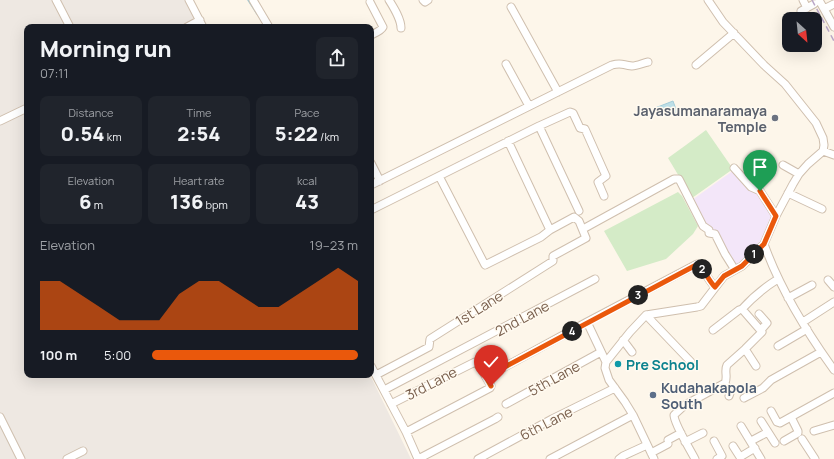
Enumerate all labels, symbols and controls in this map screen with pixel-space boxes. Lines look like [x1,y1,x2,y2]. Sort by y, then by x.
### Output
north arrow [782,12,822,52]
map controls [782,12,822,52]
text: Morning run [40,34,171,64]
button: share [316,37,358,79]
text: 07:11 [40,64,68,82]
place label: Jayasumanaramaya Temple [634,101,767,136]
text: Distance [68,105,114,120]
text: Time [187,105,211,120]
text: Pace [295,105,319,120]
marker: Jayasumanaramaya Temple [770,113,780,123]
text: 0.54 [61,120,104,147]
text: 2:54 [177,120,221,147]
text: 5:22 [275,120,318,147]
text: km [104,129,121,144]
text: /km [318,129,339,144]
pin [743,150,777,191]
icon: arrive [749,156,771,178]
text: Elevation [68,173,114,188]
text: Heart rate [173,173,225,188]
text: kcal [297,173,317,188]
text: 6 [79,188,91,215]
text: 136 [170,188,203,215]
text: 43 [295,188,319,215]
text: m [91,197,103,212]
text: bpm [203,197,228,212]
text: Elevation [40,236,95,254]
text: 19–23 m [310,236,358,254]
pin: 1 [744,244,764,264]
text: 1 [752,246,756,261]
pin: 2 [692,259,712,279]
text: 2 [699,261,705,276]
pin: 3 [628,285,648,305]
street label: 1st Lane [452,286,506,330]
text: 3 [635,287,641,302]
street label: 2nd Lane [492,296,552,340]
pin: 4 [562,321,582,341]
text: 4 [569,323,575,338]
pin [474,345,508,386]
text: 100 m [40,346,77,364]
text: 5:00 [104,346,131,364]
icon: check [480,351,502,373]
place label: Pre School [626,355,699,374]
street label: 5th Lane [525,356,583,400]
marker: Pre School [613,359,623,369]
street label: 3rd Lane [402,362,460,404]
place label: Kudahakapola South [661,378,757,413]
marker: Kudahakapola South [648,390,658,400]
street label: 6th Lane [516,402,576,444]

